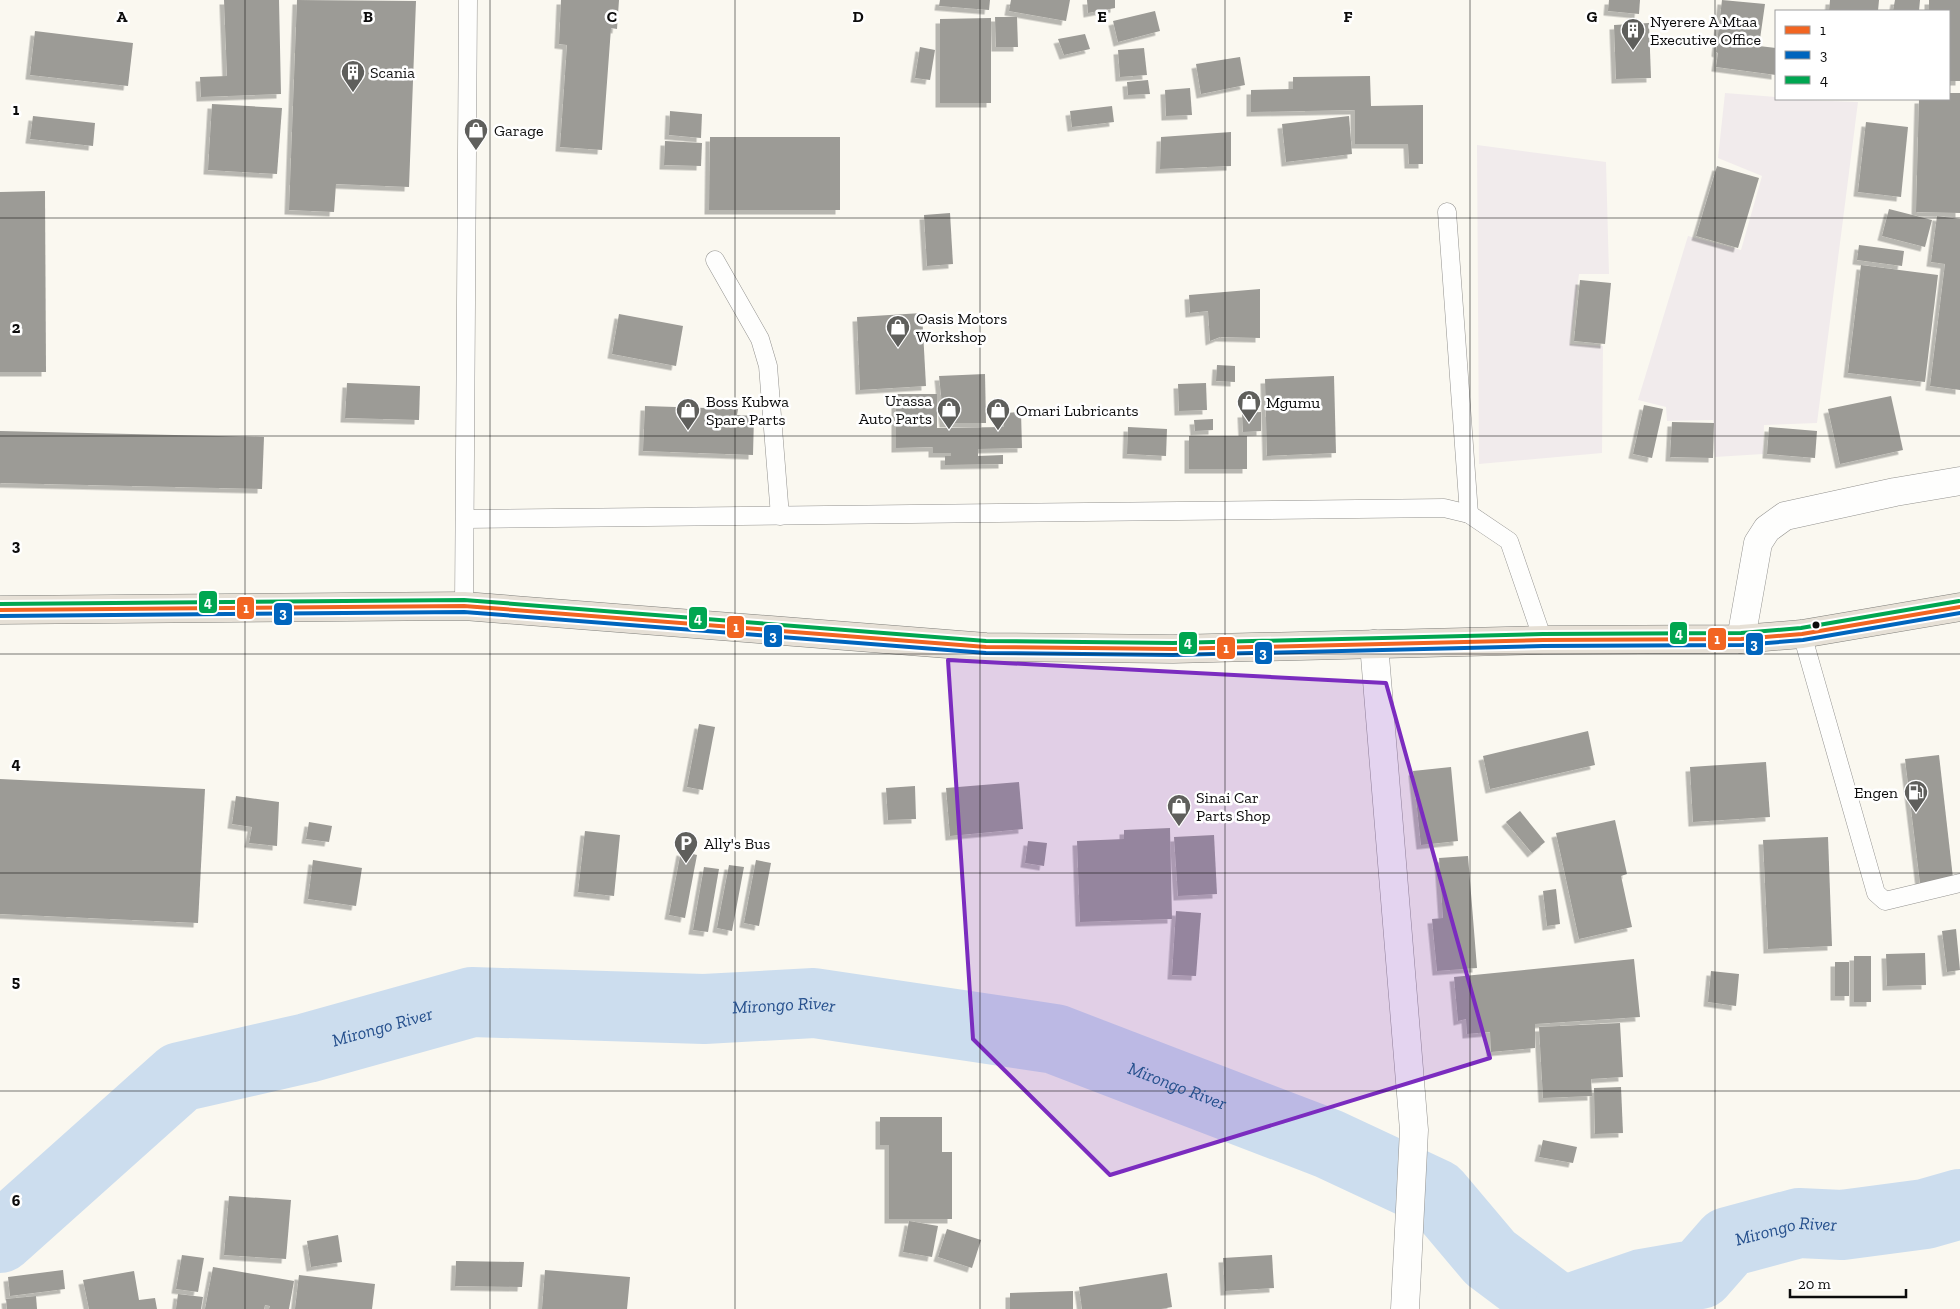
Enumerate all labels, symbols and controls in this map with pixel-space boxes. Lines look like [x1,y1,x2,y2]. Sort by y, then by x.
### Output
text: A [117,7,128,26]
text: B [363,7,373,26]
text: C [607,7,617,26]
text: D [852,7,864,26]
text: E [1097,7,1107,26]
text: F [1343,7,1353,26]
text: G [1587,7,1598,26]
legend [1775,10,1950,100]
place label: Nyerere A Mtaa Executive Office [1650,12,1761,49]
building icon: Nyerere A Mtaa Executive Office [1620,17,1646,51]
text: 1 [1820,21,1826,39]
text: 3 [1820,46,1827,64]
building icon: Scania [340,59,366,93]
place label: Scania [370,63,415,82]
text: 4 [1820,71,1828,89]
text: 1 [13,100,20,119]
shop icon: Garage [463,117,489,151]
place label: Garage [494,121,544,140]
place label: Oasis Motors Workshop [916,309,1007,346]
shop icon: Oasis Motors Workshop [885,314,911,348]
text: 2 [12,318,21,337]
shop icon: Mgumu [1236,389,1262,423]
place label: Urassa Auto Parts [859,391,932,428]
place label: Boss Kubwa Spare Parts [706,392,789,429]
place label: Mgumu [1266,393,1320,412]
shop icon: Urassa Auto Parts [936,396,962,430]
shop icon: Boss Kubwa Spare Parts [675,397,701,431]
shop icon: Omari Lubricants [985,397,1011,431]
place label: Omari Lubricants [1016,401,1139,420]
text: 3 [12,536,21,555]
line badge: 4 [198,590,218,614]
text: 4 [204,594,212,611]
line badge: 1 [236,596,255,620]
text: 1 [243,600,249,617]
line badge: 3 [273,602,293,626]
text: 3 [279,605,287,622]
line badge: 4 [688,606,708,630]
text: 4 [694,610,702,627]
line badge: 1 [726,615,745,639]
text: 1 [733,619,739,636]
unlabelled marker [1811,620,1821,630]
line badge: 4 [1669,621,1688,645]
line badge: 3 [763,624,783,648]
text: 4 [1675,625,1683,642]
line badge: 1 [1707,627,1727,651]
text: 3 [769,628,777,645]
line badge: 4 [1178,631,1198,655]
text: 1 [1714,631,1720,648]
line badge: 3 [1745,632,1764,656]
text: 4 [1184,634,1192,651]
line badge: 1 [1216,636,1236,660]
text: 3 [1750,636,1758,653]
text: 1 [1223,640,1229,657]
line badge: 3 [1254,641,1273,665]
text: 3 [1259,645,1267,662]
text: 4 [11,754,21,773]
fuel station icon: Engen [1903,779,1929,813]
place label: Engen [1854,783,1899,802]
place label: Sinai Car Parts Shop [1196,788,1271,825]
shop icon: Sinai Car Parts Shop [1166,793,1192,827]
parking icon: Ally's Bus [673,830,699,864]
place label: Ally's Bus [704,834,770,853]
text: 5 [12,972,20,991]
water label: Mirongo River [731,992,838,1018]
water label: Mirongo River [330,1002,436,1051]
water label: Mirongo River [1125,1057,1230,1115]
text: 6 [12,1191,21,1210]
water label: Mirongo River [1733,1212,1838,1251]
scale bar [1790,1266,1906,1298]
text: 20 m [1798,1275,1831,1293]

